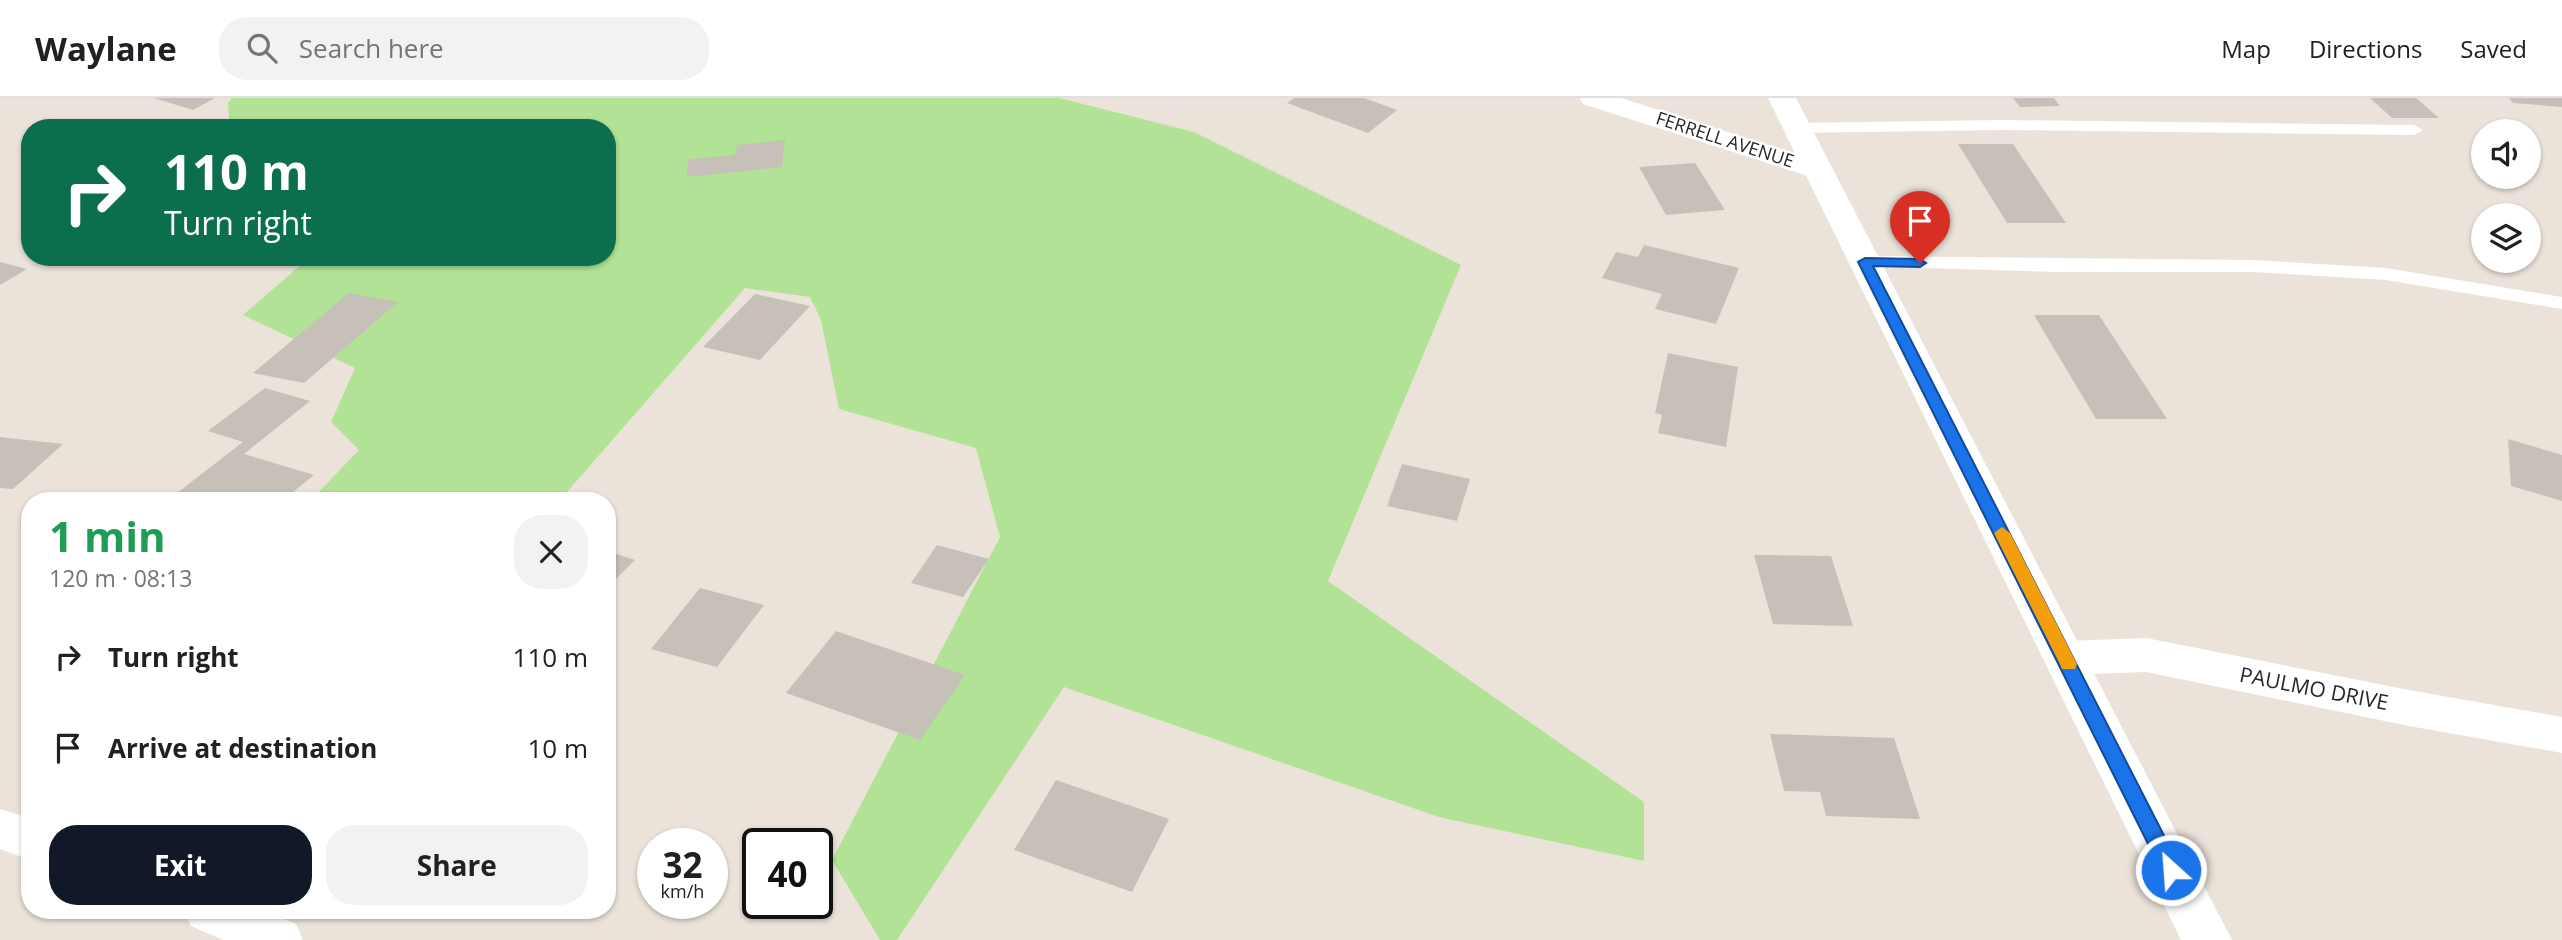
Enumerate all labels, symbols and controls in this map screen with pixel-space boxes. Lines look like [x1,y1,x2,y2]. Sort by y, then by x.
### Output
search box [219,17,709,80]
text: Waylane [35,26,177,71]
icon: search [243,29,281,67]
text: Search here [299,30,444,66]
text: Map [2221,32,2271,65]
text: Directions [2309,32,2422,65]
text: Saved [2460,32,2527,65]
street label: FERRELL AVENUE [1653,105,1797,173]
map controls [2471,119,2541,273]
button: sound [2471,119,2541,189]
text: 110 m [164,138,309,204]
icon: right [49,147,140,238]
pin [1890,191,1950,263]
text: Turn right [164,201,312,244]
icon: arrive [1901,202,1939,240]
button: layers [2471,203,2541,273]
text: 1 min [49,507,166,564]
button: close [514,515,588,589]
text: 120 m · 08:13 [49,562,192,594]
icon: right [49,638,87,676]
text: Turn right [108,639,239,675]
text: 110 m [513,639,588,675]
street label: PAULMO DRIVE [2237,660,2391,716]
icon: arrive [49,729,87,767]
text: Arrive at destination [108,730,377,766]
text: 10 m [527,730,588,766]
button: Exit [49,825,312,905]
button: Share [326,825,588,905]
speed limit sign: 40 [742,828,833,919]
position arrow [2134,833,2208,907]
text: 32 [662,841,703,888]
text: km/h [661,879,704,903]

